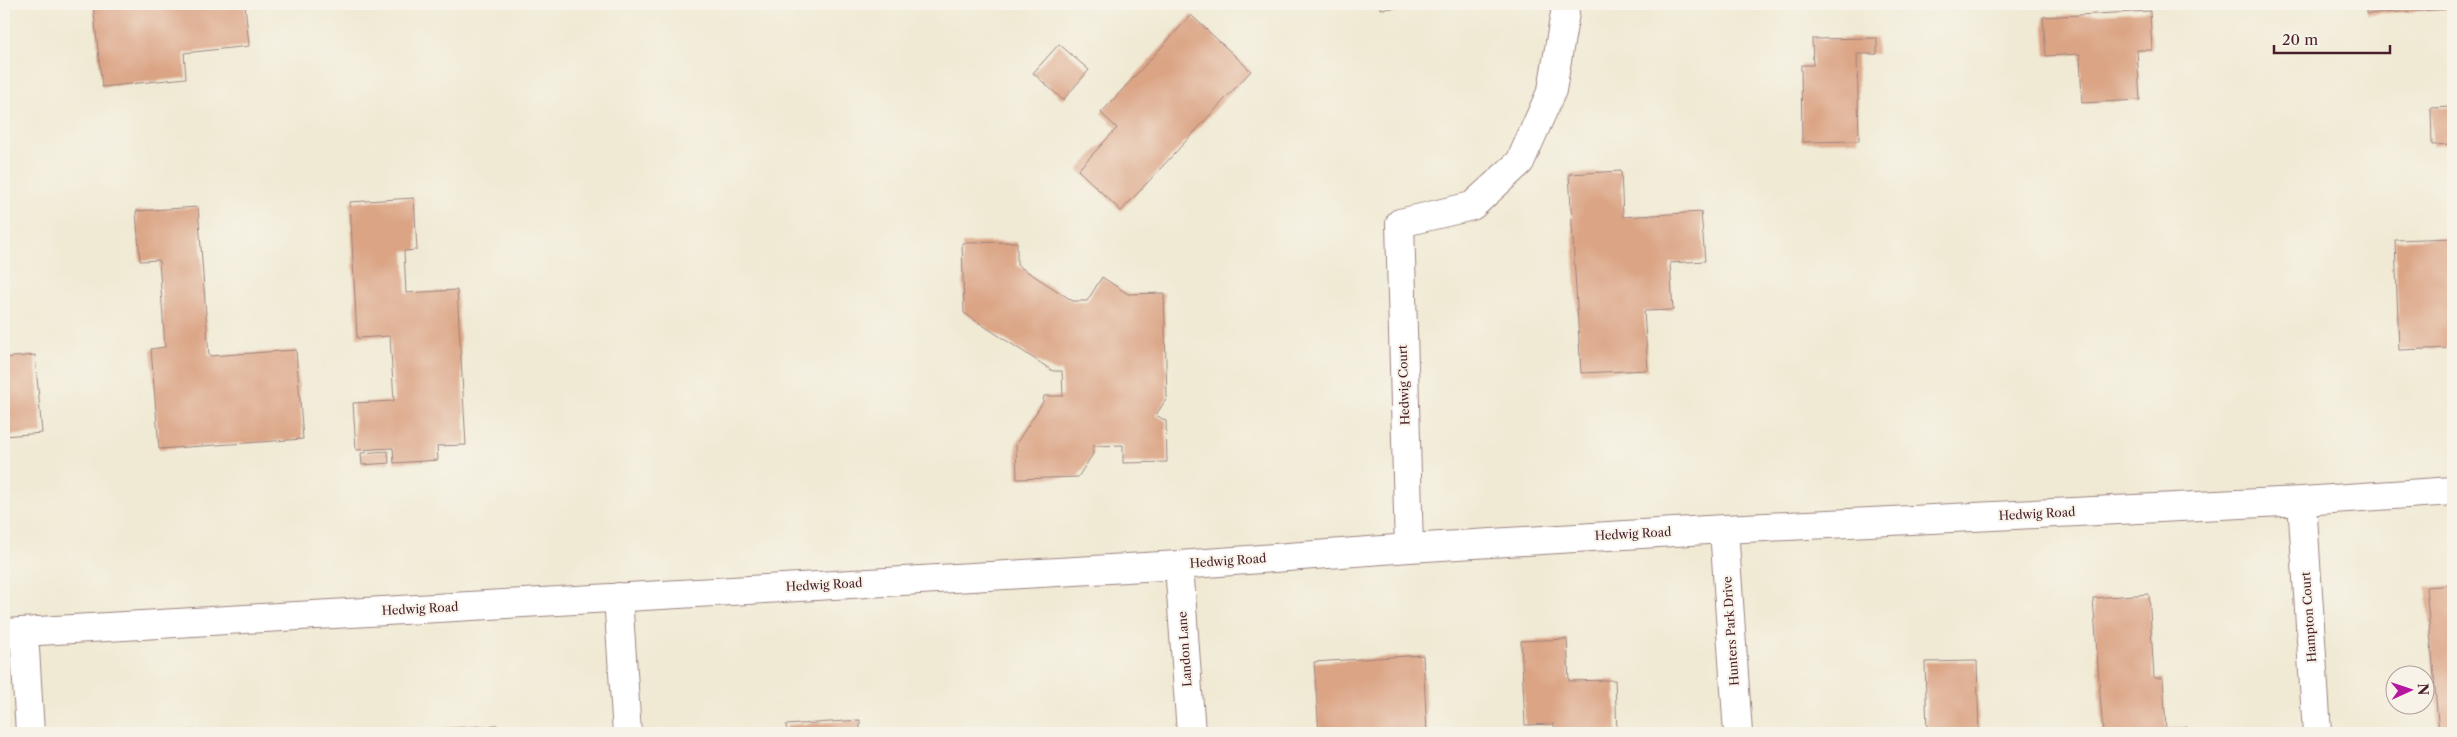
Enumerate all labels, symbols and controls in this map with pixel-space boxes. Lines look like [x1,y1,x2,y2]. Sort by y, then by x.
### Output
scale bar [2274,22,2391,54]
text: 20 m [2282,30,2318,49]
street label: Hedwig Court [1395,344,1412,425]
street label: Hedwig Road [1998,504,2076,523]
street label: Hedwig Road [1594,524,1672,543]
street label: Hedwig Road [1189,550,1267,571]
street label: Hampton Court [2298,571,2319,663]
street label: Hedwig Road [785,575,863,594]
street label: Hunters Park Drive [1719,576,1742,686]
street label: Hedwig Road [381,599,459,618]
street label: Landon Lane [1174,611,1195,687]
north arrow [2384,664,2434,714]
text: N [2414,683,2432,696]

